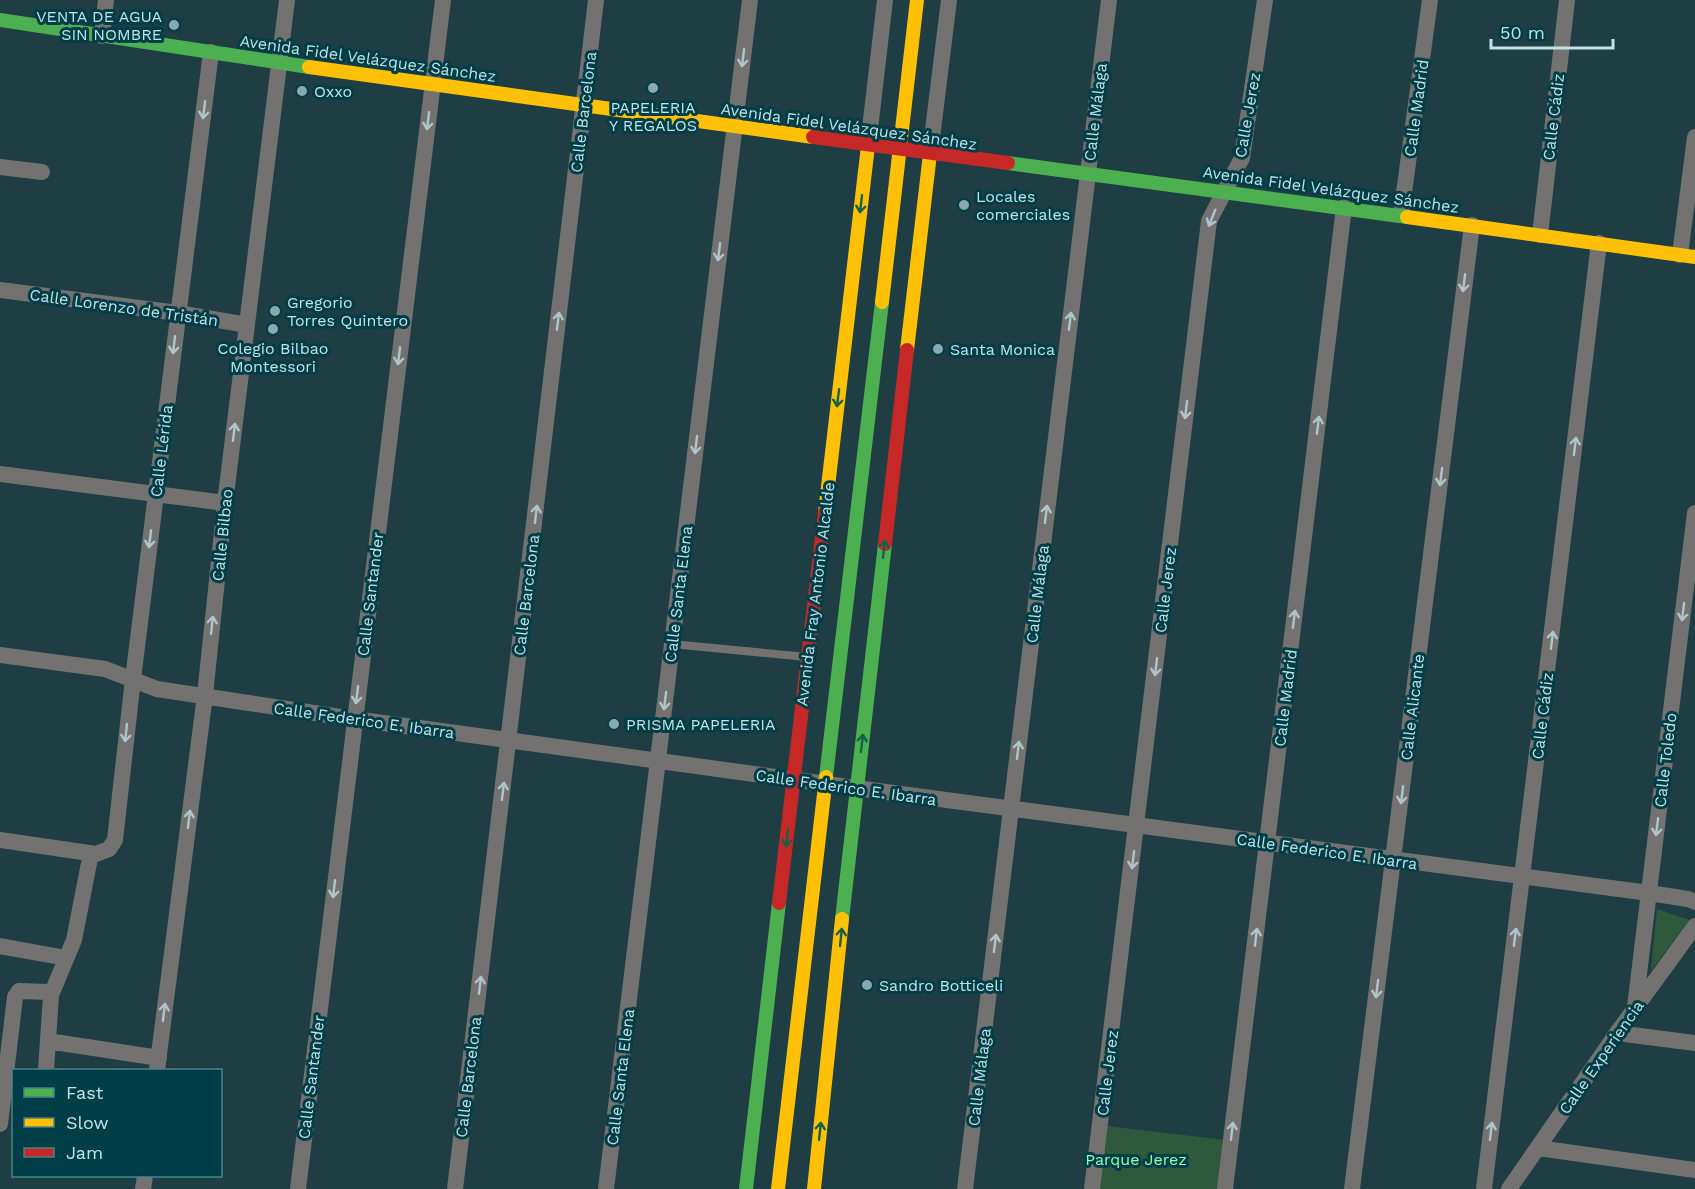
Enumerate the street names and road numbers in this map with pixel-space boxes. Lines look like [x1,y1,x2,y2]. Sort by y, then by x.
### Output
street label: Avenida Fidel Velázquez Sánchez [239,31,497,86]
street label: Calle Barcelona [567,50,600,174]
street label: Calle Madrid [1400,58,1433,158]
street label: Calle Málaga [1080,62,1111,162]
street label: Calle Jerez [1231,71,1264,159]
street label: Calle Cádiz [1539,73,1568,162]
street label: Avenida Fidel Velázquez Sánchez [720,99,978,154]
street label: Avenida Fidel Velázquez Sánchez [1202,162,1460,217]
street label: Calle Lorenzo de Tristán [29,285,219,330]
street label: Calle Lérida [146,404,177,498]
street label: Avenida Fray Antonio Alcalde [792,481,839,707]
street label: Calle Bilbao [208,488,237,582]
street label: Calle Santa Elena [661,525,696,664]
street label: Calle Santander [353,530,388,657]
street label: Calle Barcelona [510,533,543,657]
street label: Calle Málaga [1022,544,1053,644]
street label: Calle Jerez [1151,546,1180,634]
street label: Calle Madrid [1270,648,1301,748]
street label: Calle Alicante [1397,653,1428,761]
street label: Calle Cádiz [1528,672,1557,761]
street label: Calle Federico E. Ibarra [272,698,455,743]
street label: Calle Toledo [1650,712,1681,809]
street label: Calle Federico E. Ibarra [754,765,937,810]
street label: Calle Federico E. Ibarra [1235,829,1418,874]
street label: Calle Experiencia [1555,997,1648,1118]
street label: Calle Santa Elena [603,1008,638,1147]
street label: Calle Santander [294,1013,329,1140]
street label: Calle Barcelona [452,1015,485,1139]
street label: Calle Málaga [964,1027,995,1127]
street label: Calle Jerez [1093,1029,1122,1117]

